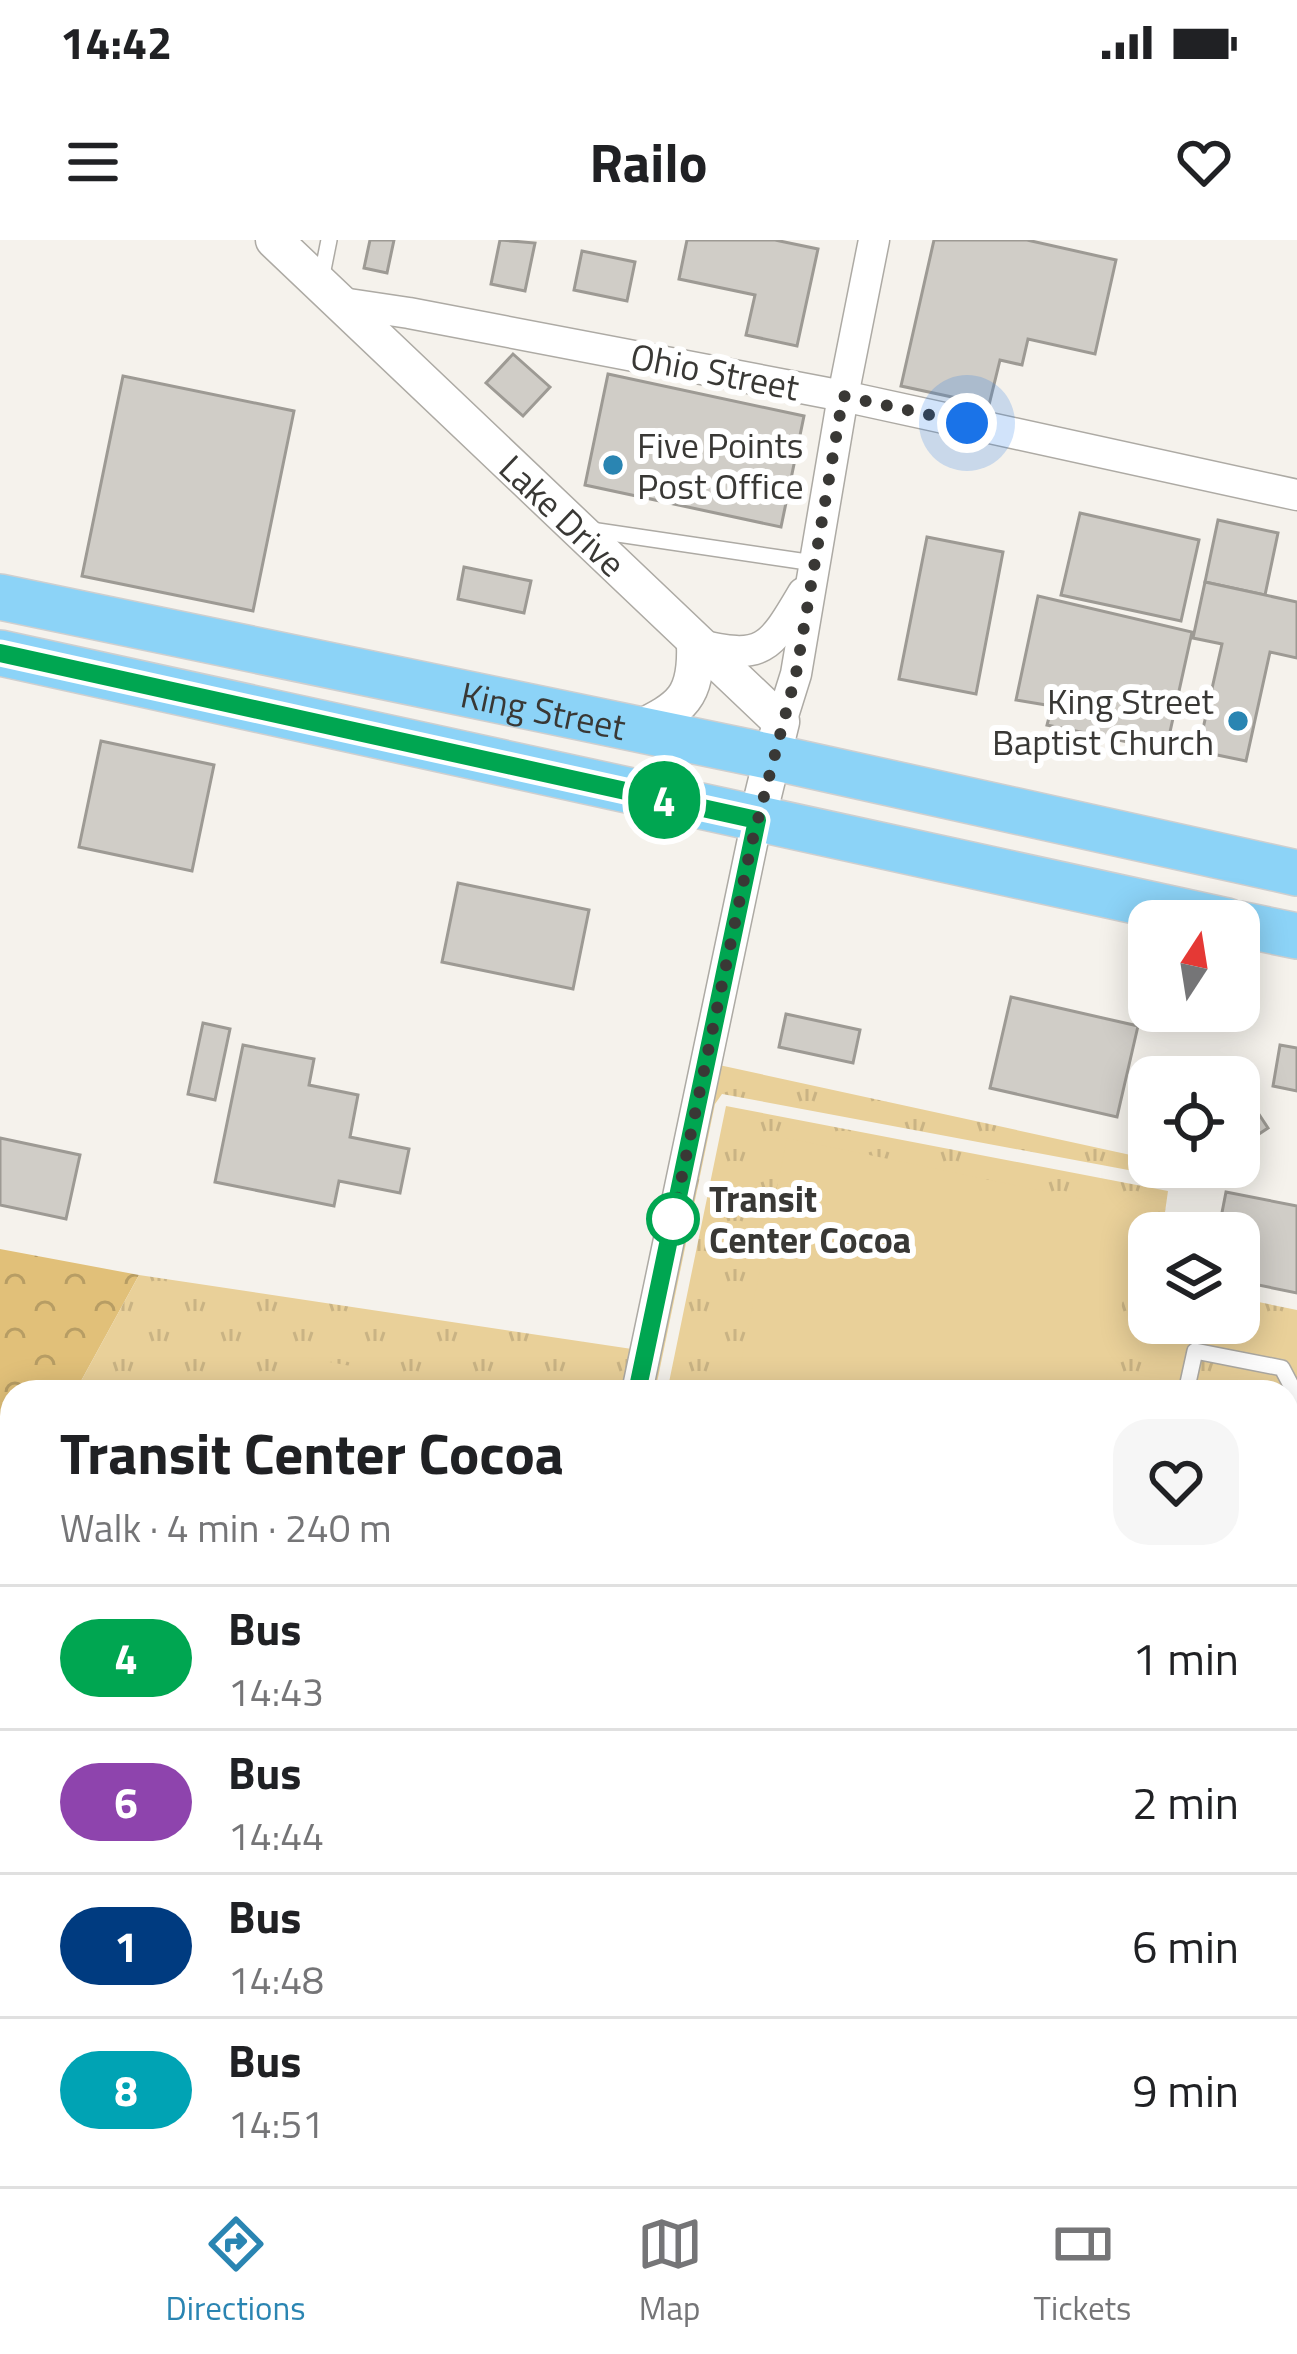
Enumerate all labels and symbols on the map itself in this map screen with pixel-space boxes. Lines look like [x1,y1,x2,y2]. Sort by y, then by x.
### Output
street label: Ohio Street [626,328,804,414]
your location [937,393,997,453]
place label: Five Points Post Office [637,417,804,513]
street label: Lake Drive [487,441,639,589]
marker: Five Points Post Office [600,452,626,478]
street label: King Street [456,666,631,754]
place label: King Street Baptist Church [992,673,1214,769]
marker: King Street Baptist Church [1225,708,1251,734]
line badge: 4 [625,761,703,839]
north arrow [1128,900,1260,1032]
place label: Transit Center Cocoa [709,1171,911,1267]
marker: Transit Center Cocoa [648,1194,698,1244]

